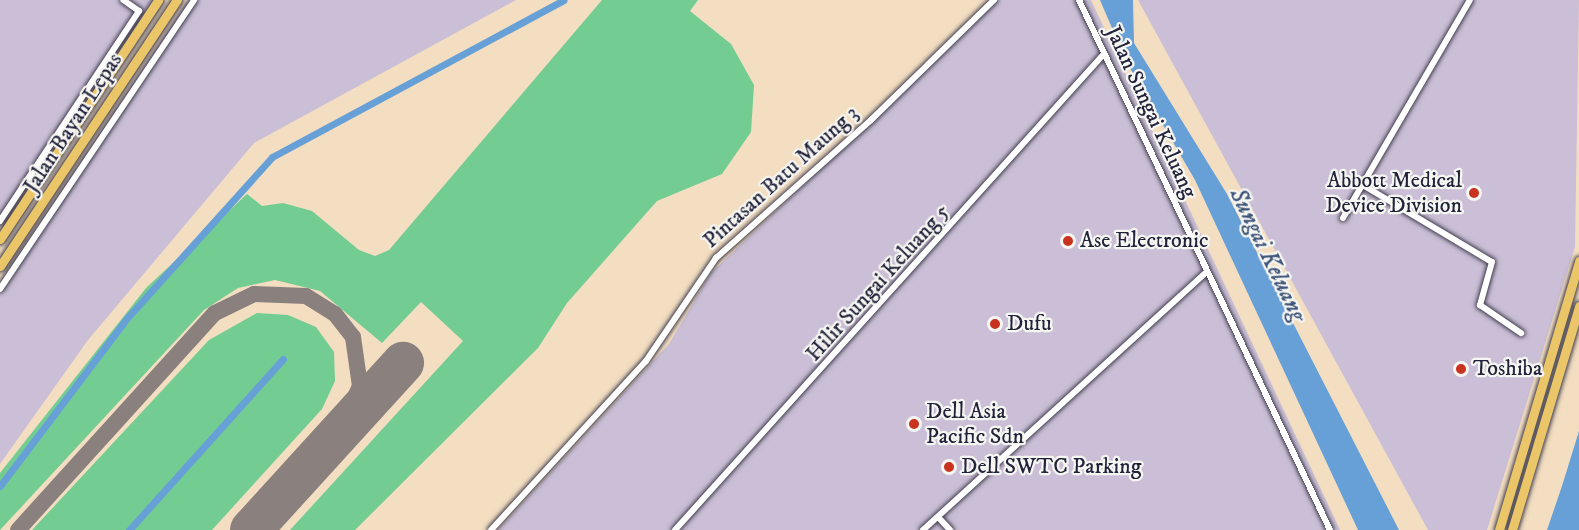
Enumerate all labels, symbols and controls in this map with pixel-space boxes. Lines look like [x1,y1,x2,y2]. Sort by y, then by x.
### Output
street label: Jalan Sungai Keluang [1100,22,1202,202]
street label: Jalan Bayan Lepas [18,48,128,198]
street label: Pintasan Batu Maung 3 [698,100,864,254]
place label: Abbott Medical Device Division [1325,167,1462,218]
water label: Sungai Keluang [1222,184,1312,326]
marker: Abbott Medical Device Division [1467,186,1481,200]
street label: Hilir Sungai Keluang 5 [801,199,955,367]
place label: Ase Electronic [1080,228,1208,254]
marker: Ase Electronic [1061,234,1075,248]
place label: Dufu [1007,311,1052,337]
marker: Dufu [988,317,1002,331]
place label: Toshiba [1473,356,1542,382]
marker: Toshiba [1454,362,1468,376]
place label: Dell Asia Pacific Sdn [926,398,1024,450]
marker: Dell Asia Pacific Sdn [907,417,921,431]
place label: Dell SWTC Parking [961,454,1141,480]
marker: Dell SWTC Parking [942,460,956,474]

